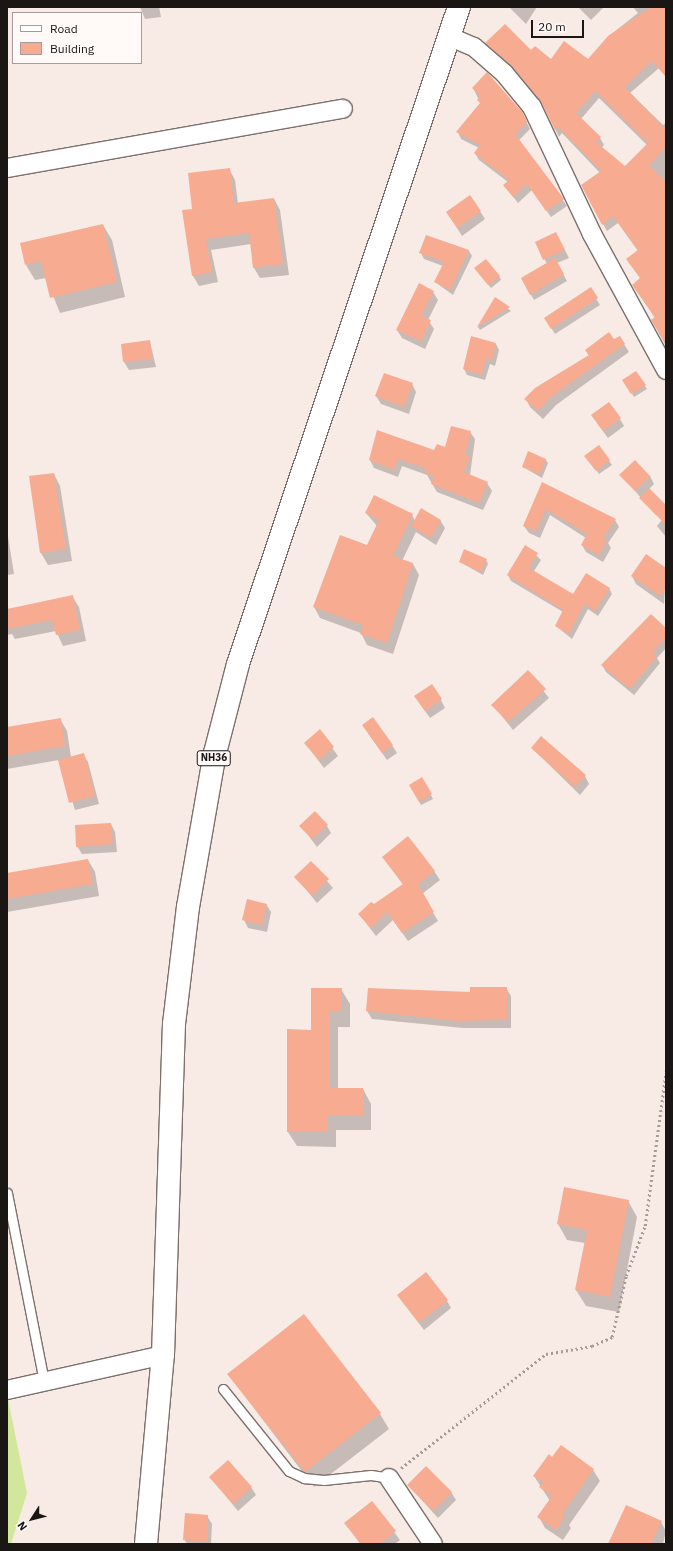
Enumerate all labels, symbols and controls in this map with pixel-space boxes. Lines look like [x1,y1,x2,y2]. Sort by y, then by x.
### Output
legend [12,12,142,64]
scale bar [533,12,586,38]
text: 20 m [538,19,566,34]
text: Road [50,21,78,36]
text: Building [50,41,94,56]
road number: NH36 [196,750,232,766]
north arrow [12,1499,52,1539]
text: N [14,1519,30,1533]

